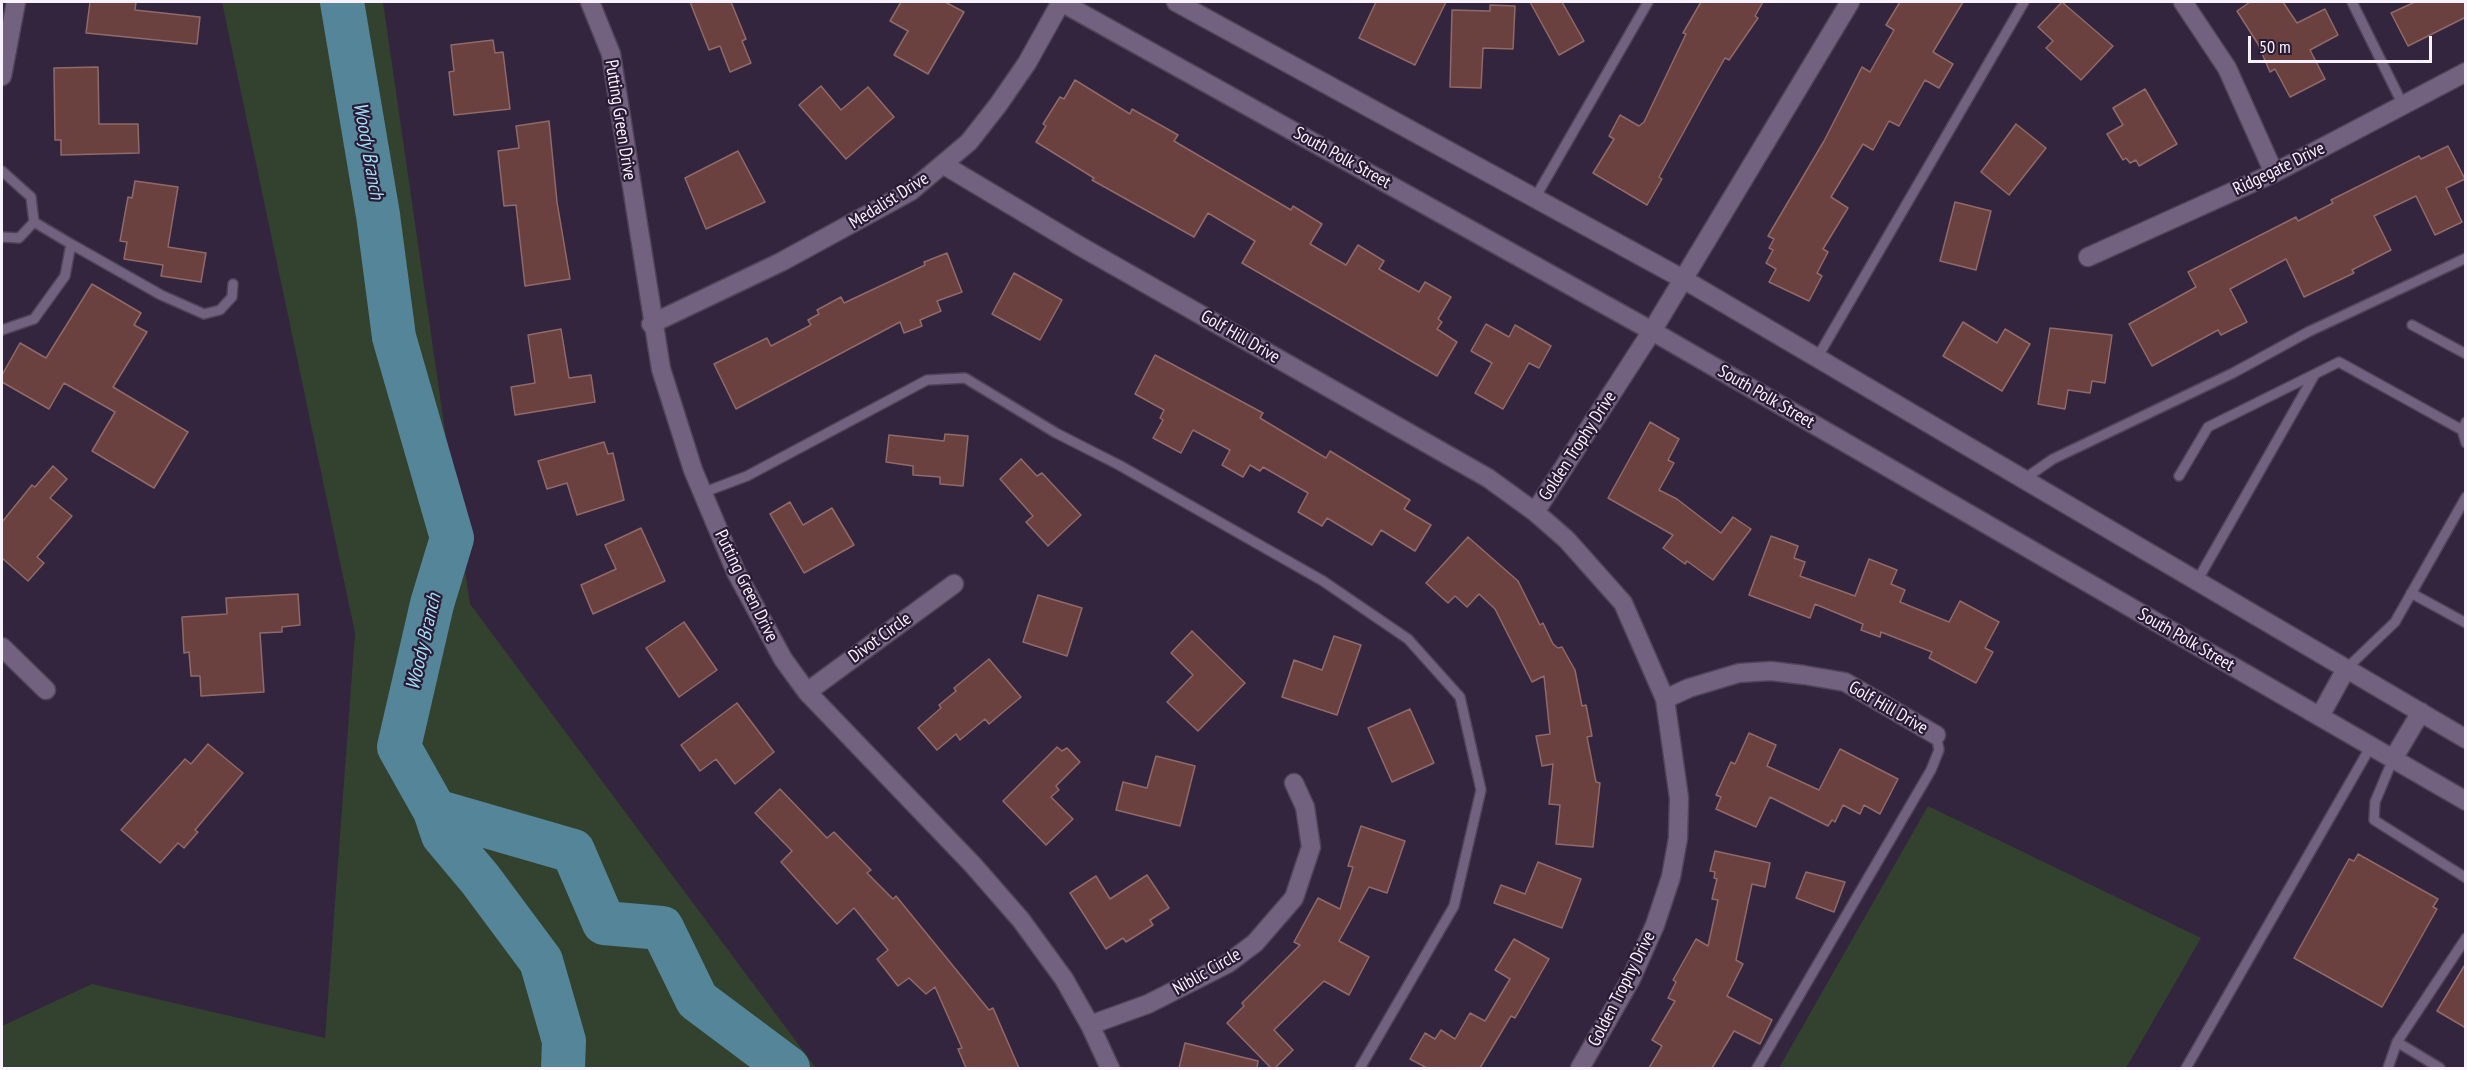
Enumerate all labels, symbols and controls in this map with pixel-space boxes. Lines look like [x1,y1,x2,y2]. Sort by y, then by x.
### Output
scale bar [2251,24,2436,62]
text: 50 m [2259,35,2291,58]
street label: Putting Green Drive [600,58,640,182]
water label: Woody Branch [348,101,388,201]
street label: South Polk Street [1290,122,1394,194]
street label: Ridgegate Drive [2230,138,2328,200]
street label: Medalist Drive [845,168,933,234]
street label: Golf Hill Drive [1197,306,1283,368]
street label: South Polk Street [1714,361,1818,433]
street label: Golden Trophy Drive [1535,387,1621,505]
street label: Putting Green Drive [710,527,782,645]
water label: Woody Branch [401,592,447,692]
street label: South Polk Street [2134,604,2238,676]
street label: Divot Circle [845,608,915,668]
street label: Golf Hill Drive [1845,677,1931,739]
street label: Golden Trophy Drive [1584,928,1660,1050]
street label: Niblic Circle [1169,944,1245,1000]

